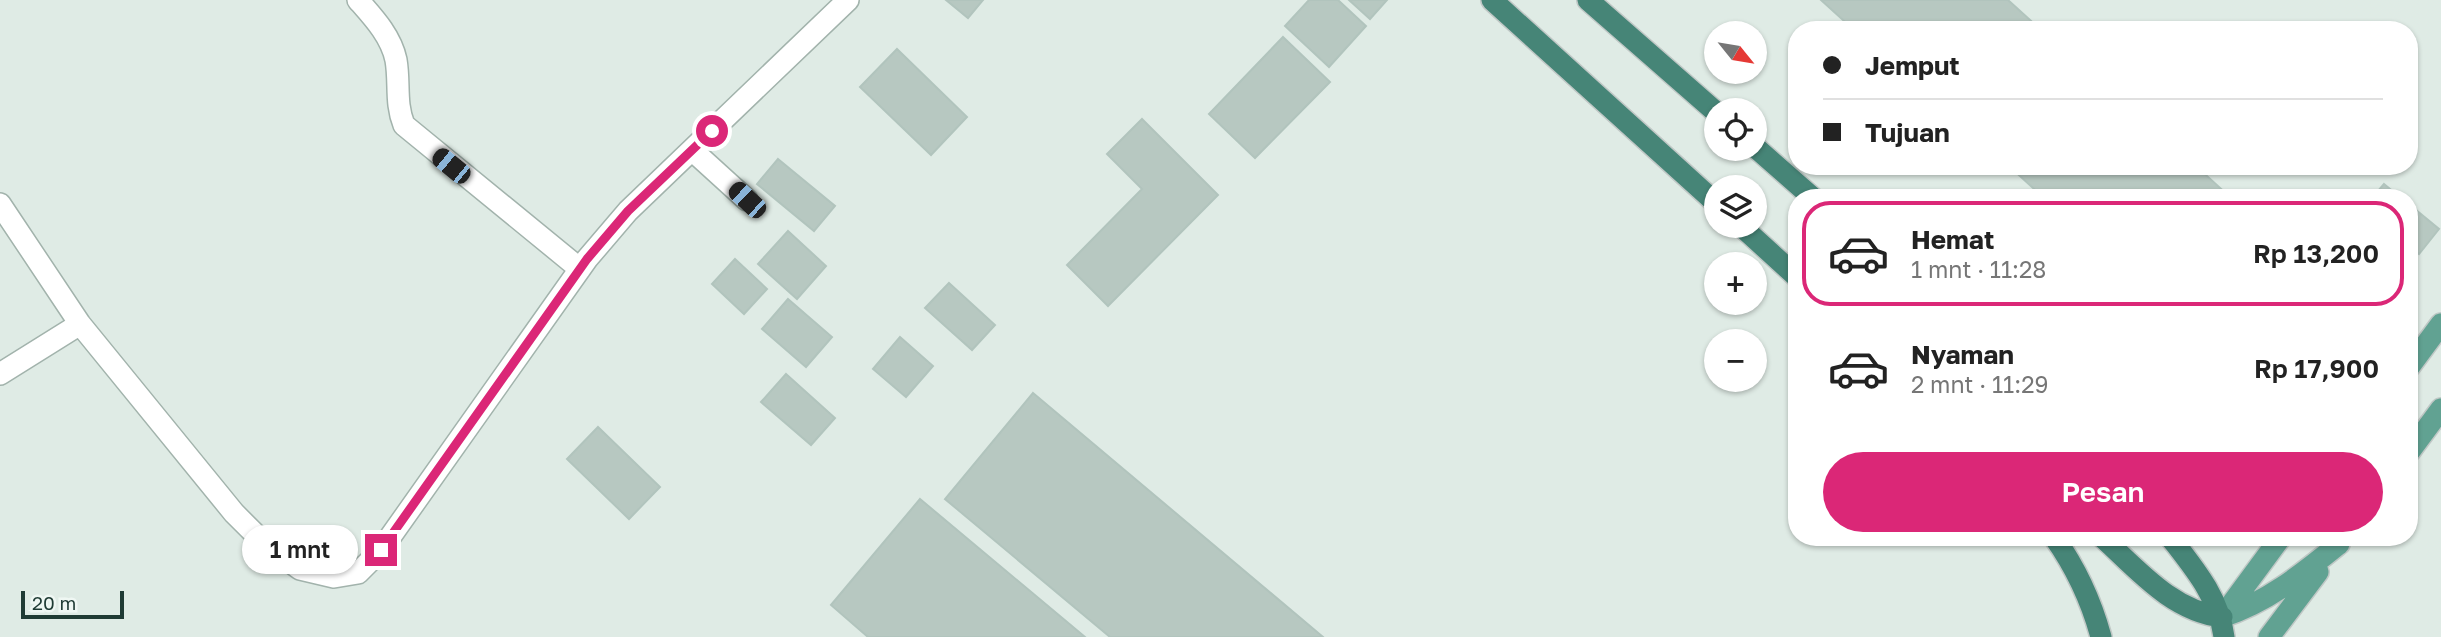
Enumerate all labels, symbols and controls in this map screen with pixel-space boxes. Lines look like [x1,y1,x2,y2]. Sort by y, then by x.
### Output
north arrow [1704,21,1768,84]
map controls [1704,21,1767,392]
text: Jemput [1865,50,1960,81]
button: locate [1704,98,1767,161]
route start [696,115,728,147]
text: Tujuan [1865,117,1950,148]
car [429,145,474,187]
button: layers [1704,175,1767,238]
car [725,178,770,222]
icon: car [1827,222,1890,285]
text: Hemat [1911,224,1994,255]
text: Rp 13,200 [2253,238,2379,269]
button: + [1704,252,1767,315]
text: 1 mnt · 11:28 [1911,255,2046,283]
button: − [1704,329,1767,392]
icon: car [1827,337,1890,400]
text: Nyaman [1911,339,2014,370]
text: Rp 17,900 [2254,353,2379,384]
text: 2 mnt · 11:29 [1911,370,2048,398]
button: Pesan [1823,452,2383,532]
callout: 1 mnt [241,526,356,574]
route end [365,534,397,566]
text: 1 mnt [270,535,330,563]
scale bar [21,588,124,620]
text: 20 m [32,591,76,614]

